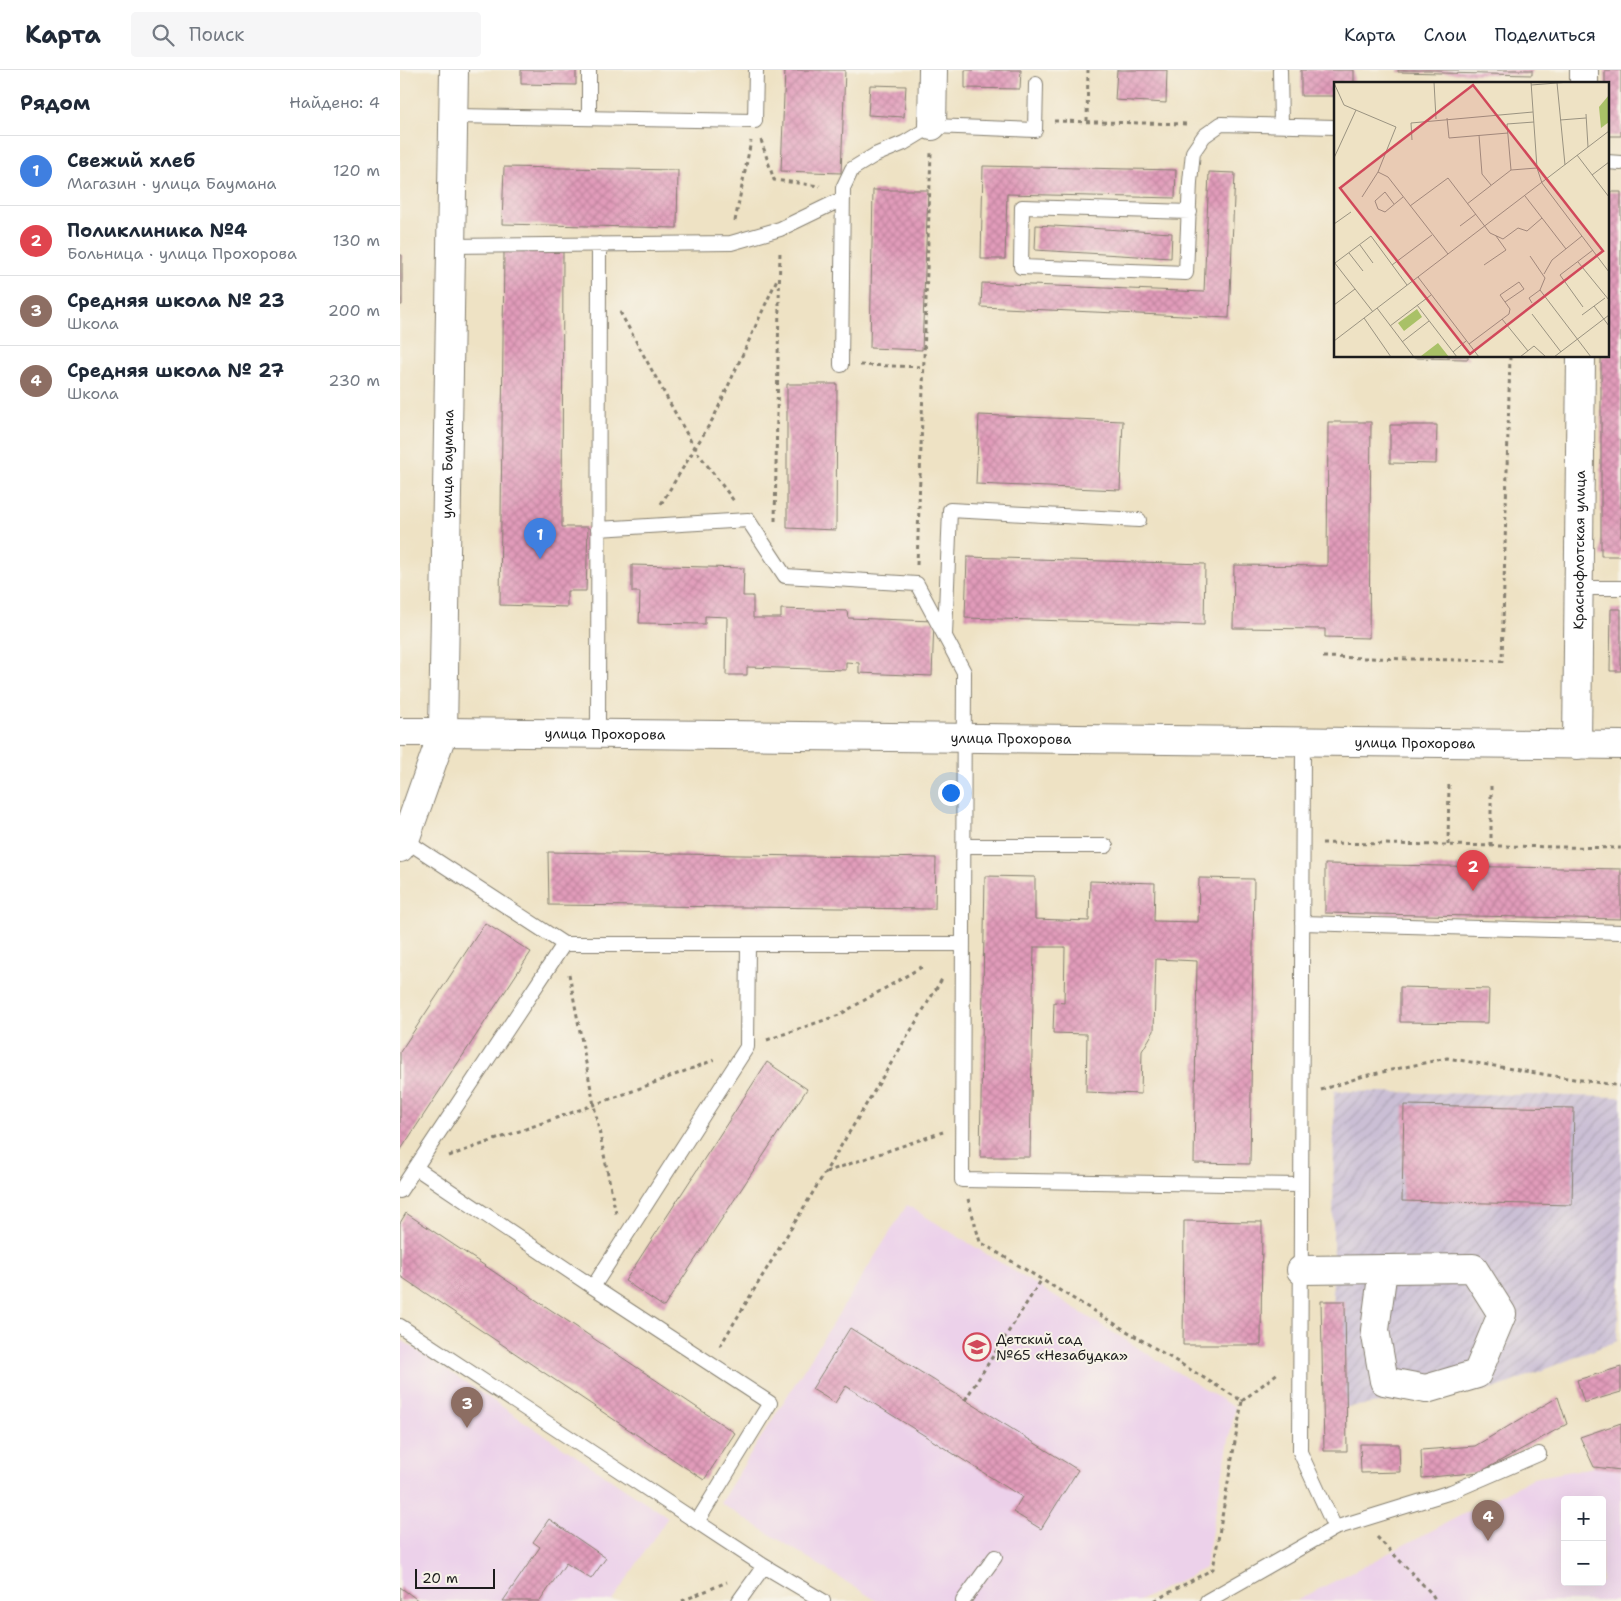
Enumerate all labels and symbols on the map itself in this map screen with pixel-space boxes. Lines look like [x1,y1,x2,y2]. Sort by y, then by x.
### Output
inset map [1334,82,1608,358]
street label: улица Баумана [438,409,457,519]
street label: Краснофлотская улица [1569,470,1589,630]
pin: 1 [524,518,556,559]
street label: улица Прохорова [544,724,666,743]
street label: улица Прохорова [950,729,1072,748]
street label: улица Прохорова [1354,733,1476,752]
your location [938,780,964,806]
pin: 2 [1457,850,1489,891]
place label: Детский сад №65 «Незабудка» [996,1330,1128,1364]
school or university icon: Детский сад №65 «Незабудка» [962,1332,992,1362]
pin: 3 [451,1387,483,1428]
pin: 4 [1472,1500,1504,1541]
scale bar [415,1566,495,1589]

